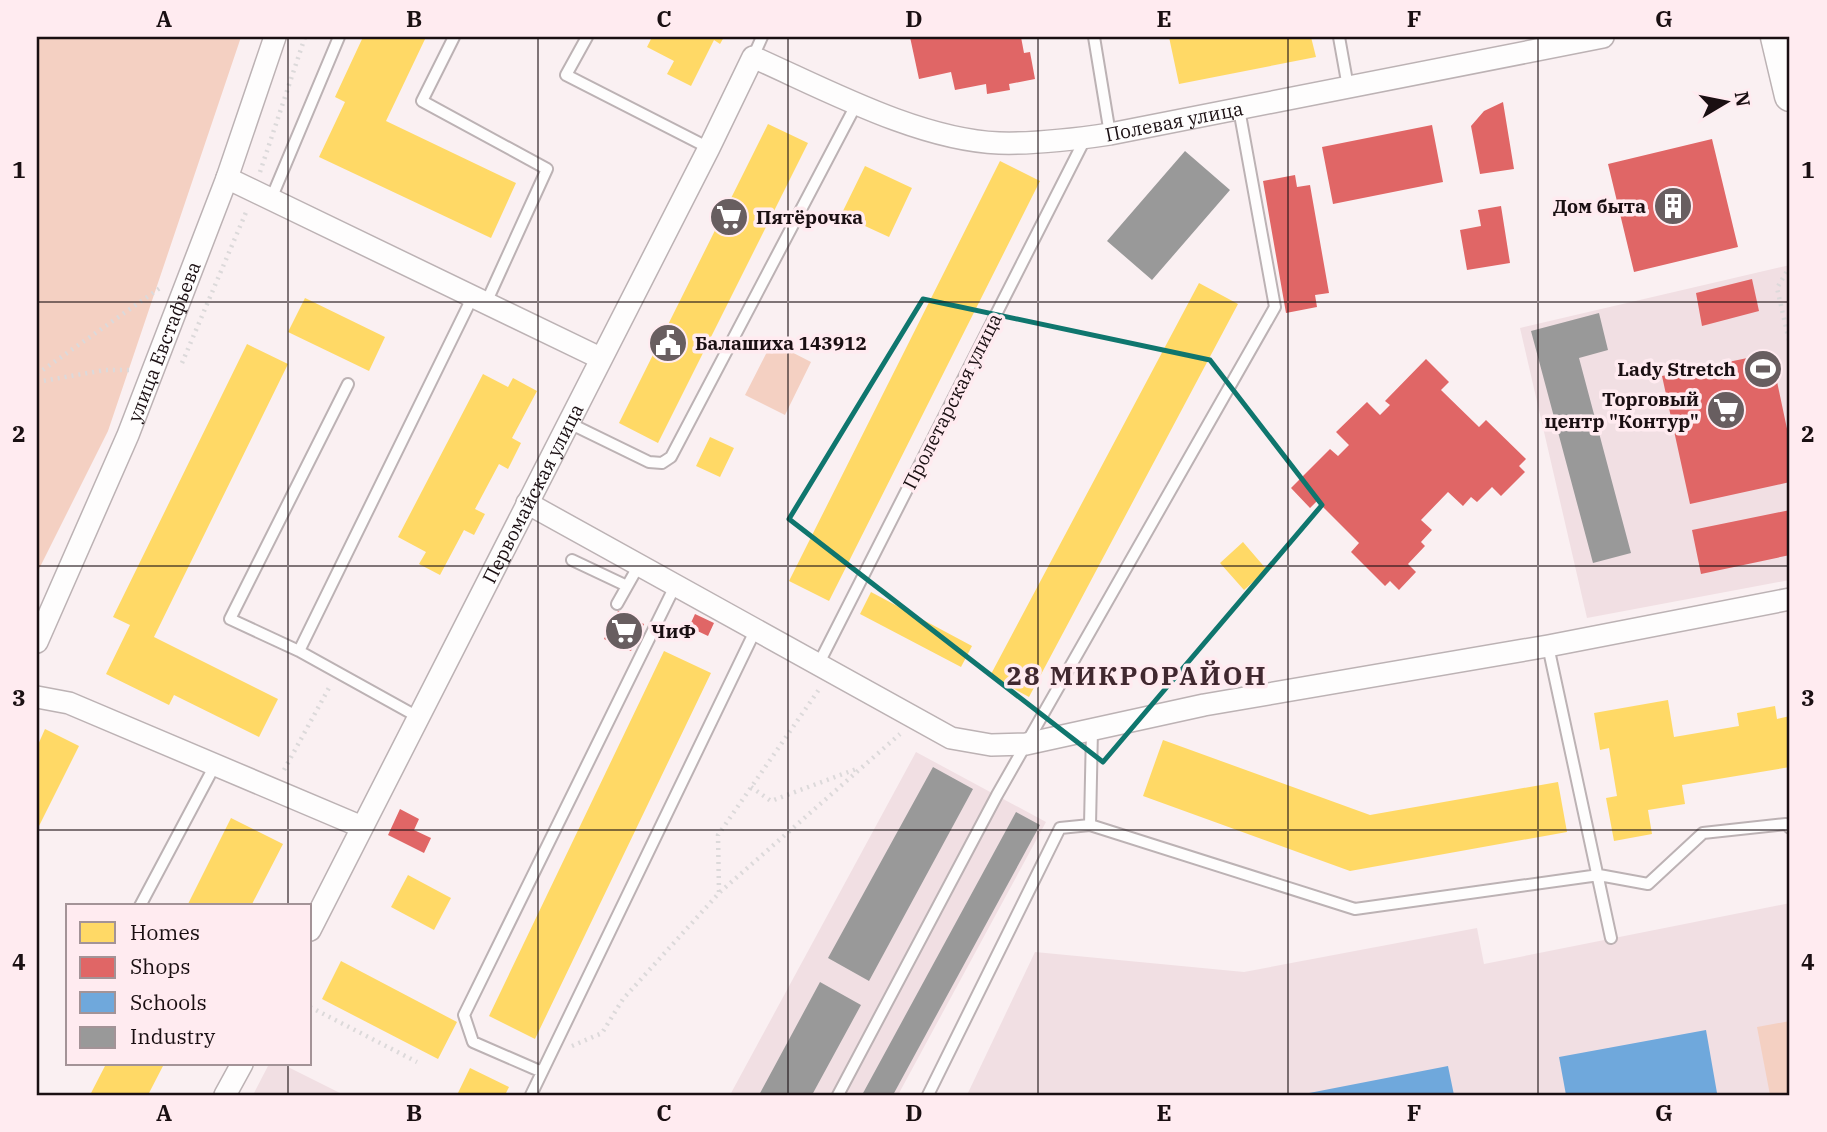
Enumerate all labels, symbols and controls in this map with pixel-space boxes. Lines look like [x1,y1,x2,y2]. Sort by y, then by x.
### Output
text: A [156,3,172,33]
text: B [406,3,422,33]
text: C [656,3,672,33]
text: D [905,3,923,33]
text: E [1156,3,1172,33]
text: F [1407,3,1421,33]
text: G [1655,3,1673,33]
north arrow [1690,66,1760,136]
text: N [1730,90,1756,109]
street label: Полевая улица [1103,96,1245,147]
text: 1 [12,154,26,184]
text: 1 [1801,154,1815,184]
building icon: Дом быта [1652,185,1694,227]
place label: Дом быта [1553,194,1646,218]
supermarket icon: Пятёрочка [708,196,750,238]
place label: Пятёрочка [756,205,863,229]
street label: улица Евстафьева [122,258,206,426]
street label: Пролетарская улица [897,309,1007,493]
public building icon: Балашиха 143912 [647,322,689,364]
place label: Балашиха 143912 [695,331,867,355]
sports icon: Lady Stretch [1742,348,1784,390]
place label: Lady Stretch [1617,357,1736,381]
place label: Торговый центр "Контур" [1545,387,1699,433]
supermarket icon: Торговый центр "Контур" [1705,389,1747,431]
street label: Первомайская улица [477,400,588,587]
text: 2 [12,418,26,448]
text: 2 [1801,418,1815,448]
supermarket icon: ЧиФ [603,610,645,652]
place label: ЧиФ [651,619,696,643]
district label: 28 МИКРОРАЙОН [1006,658,1268,692]
text: 3 [12,682,26,712]
text: 3 [1801,682,1815,712]
legend [66,904,312,1066]
text: Homes [130,918,200,946]
text: 4 [12,946,26,976]
text: 4 [1801,946,1815,976]
text: Shops [130,952,190,980]
text: Schools [130,988,207,1016]
text: Industry [130,1022,216,1050]
text: A [156,1097,172,1127]
text: B [406,1097,422,1127]
text: C [656,1097,672,1127]
text: D [905,1097,923,1127]
text: E [1156,1097,1172,1127]
text: F [1407,1097,1421,1127]
text: G [1655,1097,1673,1127]

